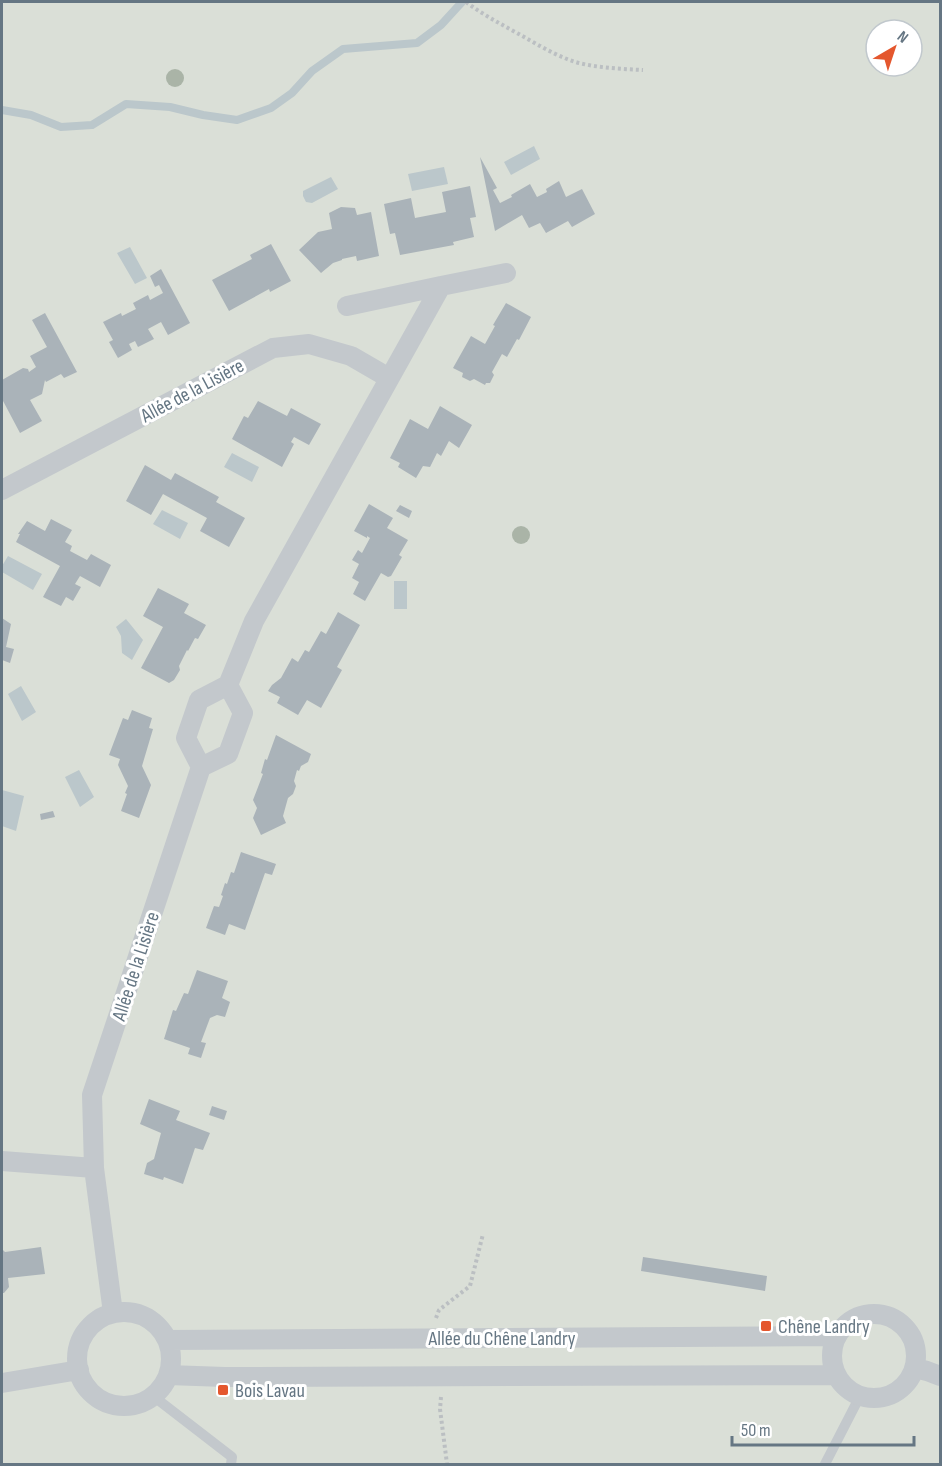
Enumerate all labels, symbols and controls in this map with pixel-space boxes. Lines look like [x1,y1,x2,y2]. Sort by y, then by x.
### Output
north arrow [864,18,924,78]
text: N [893,27,912,48]
street label: Allée de la Lisière [136,354,248,429]
street label: Allée de la Lisière [107,909,165,1025]
place label: Chêne Landry [778,1315,870,1339]
marker: Chêne Landry [759,1319,773,1333]
street label: Allée du Chêne Landry [427,1327,576,1351]
place label: Bois Lavau [235,1379,305,1403]
marker: Bois Lavau [216,1383,230,1397]
scale bar [732,1409,914,1447]
text: 50 m [741,1420,771,1441]

